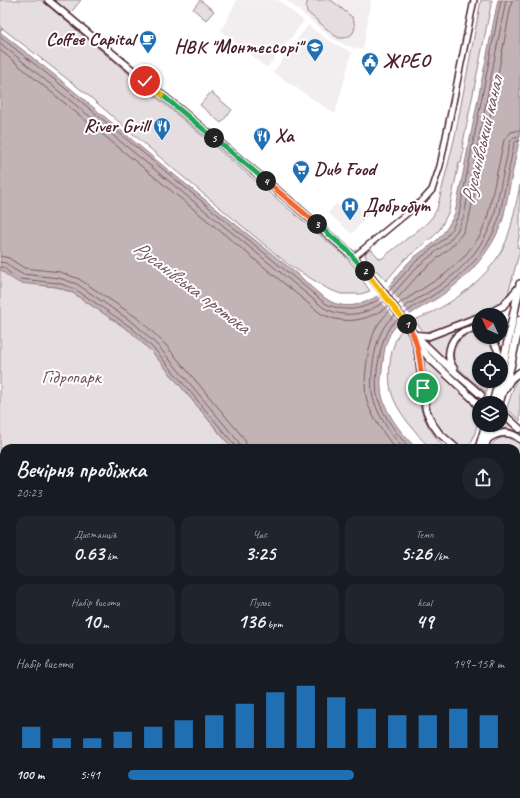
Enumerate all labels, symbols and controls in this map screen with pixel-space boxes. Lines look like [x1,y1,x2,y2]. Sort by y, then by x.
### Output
place label: Coffee Capital [46,27,139,51]
cafe icon: Coffee Capital [138,29,158,54]
place label: НВК "Монтессорі" [174,35,306,59]
school or university icon: НВК "Монтессорі" [305,37,325,62]
place label: ЖРЕО [383,49,432,73]
public building icon: ЖРЕО [360,51,380,76]
pin [128,64,162,98]
icon: check [134,70,156,92]
water label: Русанівський канал [455,71,509,206]
place label: River Grill [84,114,153,138]
restaurant icon: River Grill [152,116,172,141]
place label: Ха [275,124,295,148]
restaurant icon: Ха [252,126,272,151]
pin: 5 [204,128,224,148]
text: 5 [212,131,216,145]
place label: Dub Food [314,157,378,181]
supermarket icon: Dub Food [291,159,311,184]
pin: 4 [256,171,276,191]
text: 4 [264,174,268,188]
place label: Добробут [363,194,431,218]
hospital icon: Добробут [340,196,360,221]
pin: 3 [307,214,327,234]
text: 3 [315,217,319,231]
water label: Русанівська протока [129,235,257,340]
pin: 2 [355,261,375,281]
text: 2 [363,264,367,278]
north arrow [472,308,508,344]
map controls [472,308,508,432]
pin: 1 [397,314,417,334]
text: 1 [405,317,409,331]
button: locate [472,352,508,388]
park label: Гідропарк [41,365,103,389]
pin [406,371,440,405]
icon: arrive [412,377,434,399]
button: layers [472,396,508,432]
text: Вечірня пробіжка [16,456,146,484]
button: share [462,457,504,499]
text: 20:23 [16,485,42,501]
text: Дистанція [74,527,116,541]
text: Час [253,527,267,541]
text: Темп [416,527,434,541]
text: 0.63 [73,541,104,566]
text: 3:25 [245,541,275,566]
text: 5:26 [401,541,432,566]
text: km [104,549,118,563]
text: /km [432,549,449,563]
text: Набір висоти [71,595,119,609]
text: Пульс [249,595,271,609]
text: kcal [417,595,432,609]
text: 10 [82,609,100,634]
text: 136 [237,609,265,634]
text: 49 [416,609,434,634]
text: m [100,617,109,631]
text: bpm [265,617,283,631]
text: Набір висоти [16,656,73,672]
text: 149–158 m [453,656,504,672]
text: 100 m [16,767,44,783]
text: 5:41 [80,767,100,783]

